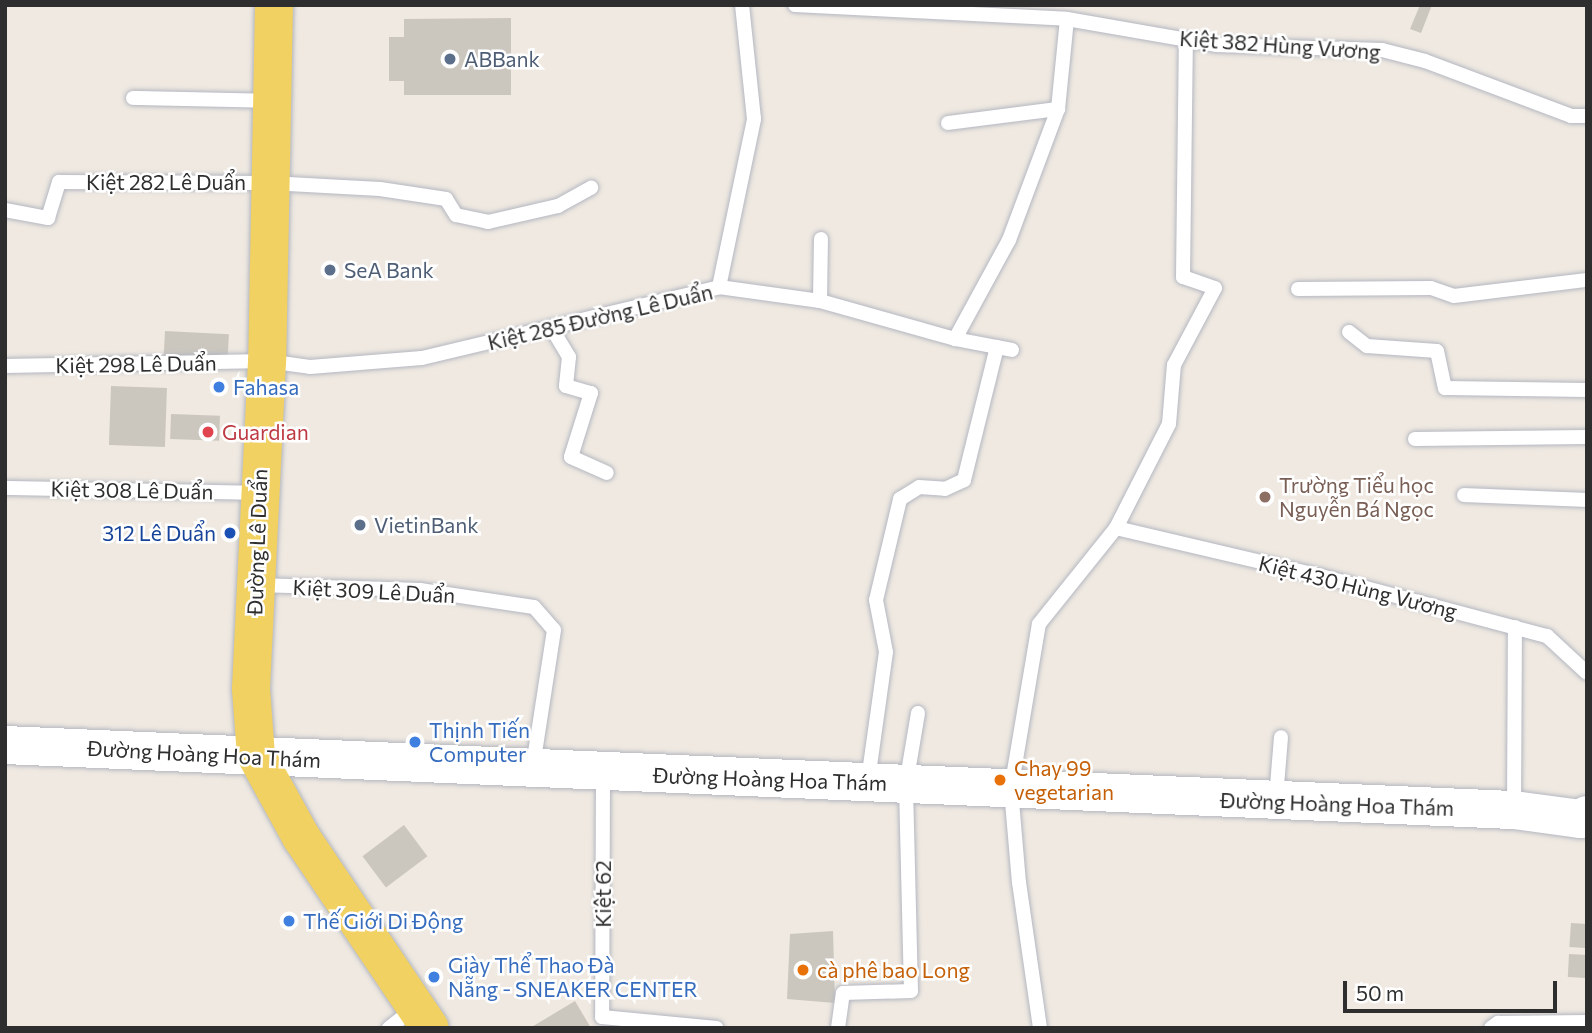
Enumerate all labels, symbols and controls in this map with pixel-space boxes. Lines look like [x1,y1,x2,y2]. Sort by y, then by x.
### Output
street label: Kiệt 382 Hùng Vương [1179,25,1381,65]
place label: ABBank [464,46,540,72]
marker: ABBank [442,51,458,67]
street label: Kiệt 282 Lê Duẩn [86,169,246,195]
place label: SeA Bank [344,257,434,283]
marker: SeA Bank [322,262,338,278]
street label: Kiệt 285 Đường Lê Duẩn [485,279,715,355]
street label: Kiệt 298 Lê Duẩn [55,350,217,378]
place label: Fahasa [233,374,299,400]
marker: Fahasa [211,379,227,395]
place label: Guardian [222,419,309,445]
marker: Guardian [200,424,216,440]
street label: Đường Lê Duẩn [242,468,272,616]
place label: Trường Tiểu học Nguyễn Bá Ngọc [1279,472,1434,522]
street label: Kiệt 308 Lê Duẩn [50,476,214,504]
marker: Trường Tiểu học Nguyễn Bá Ngọc [1257,489,1273,505]
place label: VietinBank [374,512,479,538]
marker: VietinBank [352,517,368,533]
place label: 312 Lê Duẩn [102,520,216,546]
marker: 312 Lê Duẩn [222,525,238,541]
street label: Kiệt 430 Hùng Vương [1256,550,1460,624]
street label: Kiệt 309 Lê Duẩn [292,574,456,608]
place label: Thịnh Tiến Computer [429,717,530,767]
marker: Thịnh Tiến Computer [407,734,423,750]
street label: Đường Hoàng Hoa Thám [86,735,322,773]
place label: Chay 99 vegetarian [1014,755,1114,805]
street label: Đường Hoàng Hoa Thám [653,762,887,796]
marker: Chay 99 vegetarian [992,772,1008,788]
street label: Đường Hoàng Hoa Thám [1220,787,1454,821]
street label: Kiệt 62 [590,860,616,928]
place label: Thế Giới Di Động [303,908,463,934]
marker: Thế Giới Di Động [281,913,297,929]
place label: Giày Thể Thao Đà Nẵng - SNEAKER CENTER [448,952,697,1002]
place label: cà phê bao Long [817,957,970,983]
marker: cà phê bao Long [795,962,811,978]
scale bar [1347,967,1560,1011]
marker: Giày Thể Thao Đà Nẵng - SNEAKER CENTER [426,969,442,985]
text: 50 m [1356,980,1404,1005]

